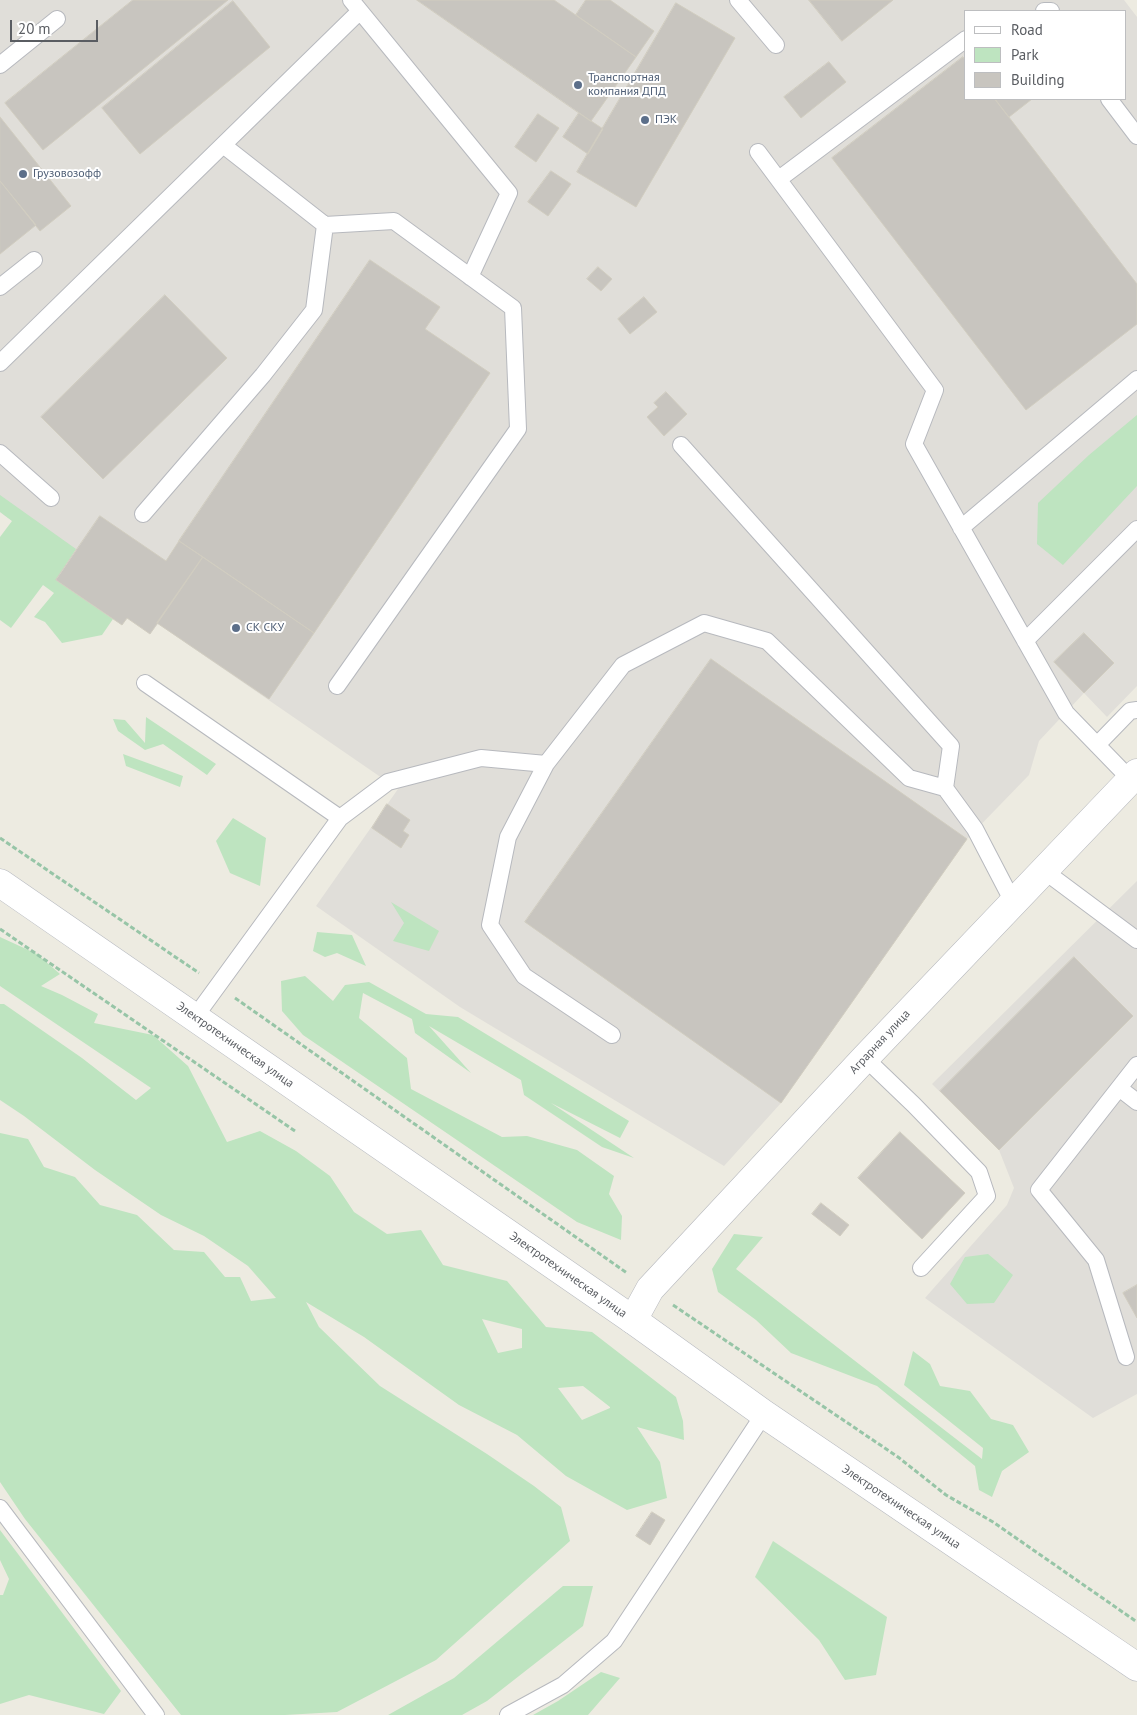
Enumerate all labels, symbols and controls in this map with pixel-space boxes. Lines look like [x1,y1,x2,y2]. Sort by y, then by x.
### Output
scale bar [12,10,100,42]
legend [964,10,1127,100]
text: 20 m [18,19,51,38]
text: Road [1011,20,1043,39]
text: Park [1011,45,1039,64]
text: Building [1011,70,1065,89]
place label: Транспортная компания ДПД [588,71,666,99]
marker: Транспортная компания ДПД [572,79,584,91]
place label: ПЭК [655,113,677,127]
marker: ПЭК [639,114,651,126]
place label: Грузовозофф [33,167,101,181]
marker: Грузовозофф [17,168,29,180]
place label: СК СКУ [246,621,284,635]
marker: СК СКУ [230,622,242,634]
street label: Электротехническая улица [174,999,296,1091]
street label: Аграрная улица [847,1007,913,1077]
street label: Электротехническая улица [507,1229,629,1321]
street label: Электротехническая улица [839,1462,963,1552]

